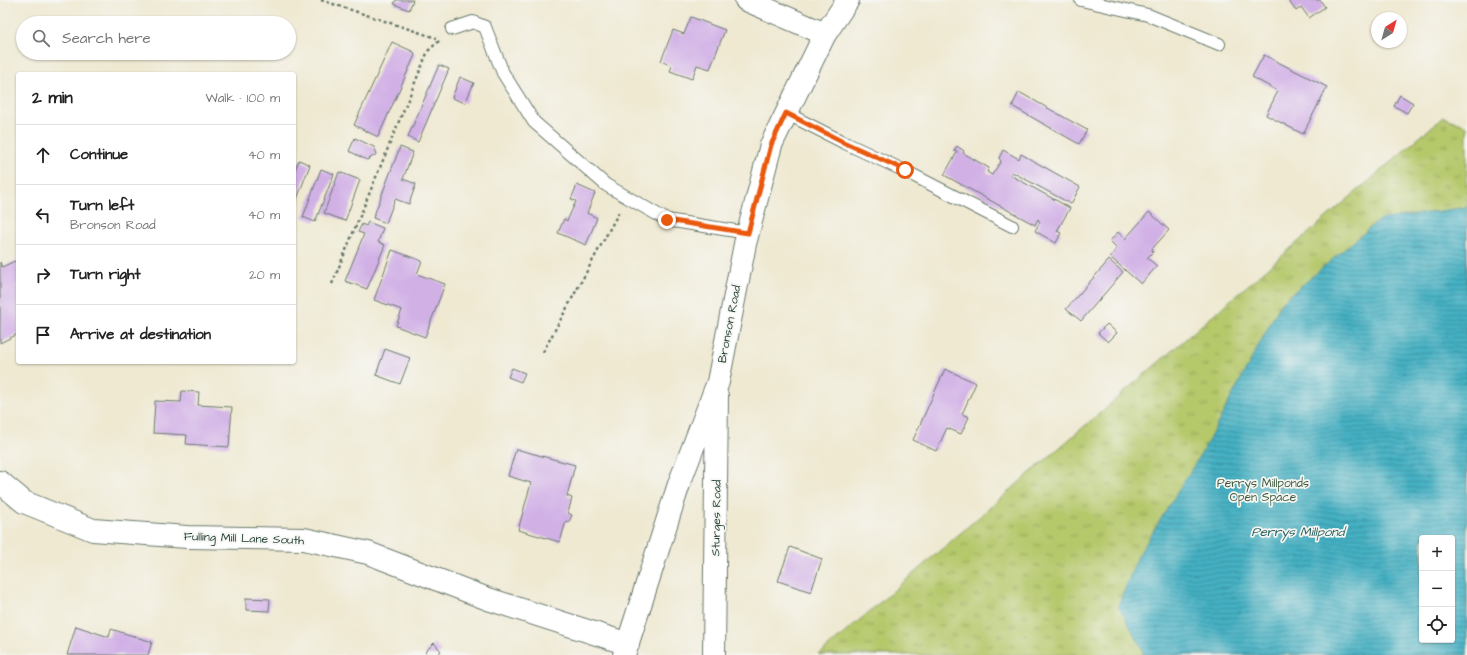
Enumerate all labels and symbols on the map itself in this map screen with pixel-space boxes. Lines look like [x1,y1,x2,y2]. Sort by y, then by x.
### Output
north arrow [1371,12,1407,48]
route start [896,161,914,179]
route end [658,211,676,229]
street label: Bronson Road [714,284,745,365]
park label: Perrys Millponds Open Space [1217,475,1309,506]
street label: Sturges Road [707,480,727,556]
water label: Perrys Millpond [1251,523,1347,542]
street label: Fulling Mill Lane South [184,528,304,550]

